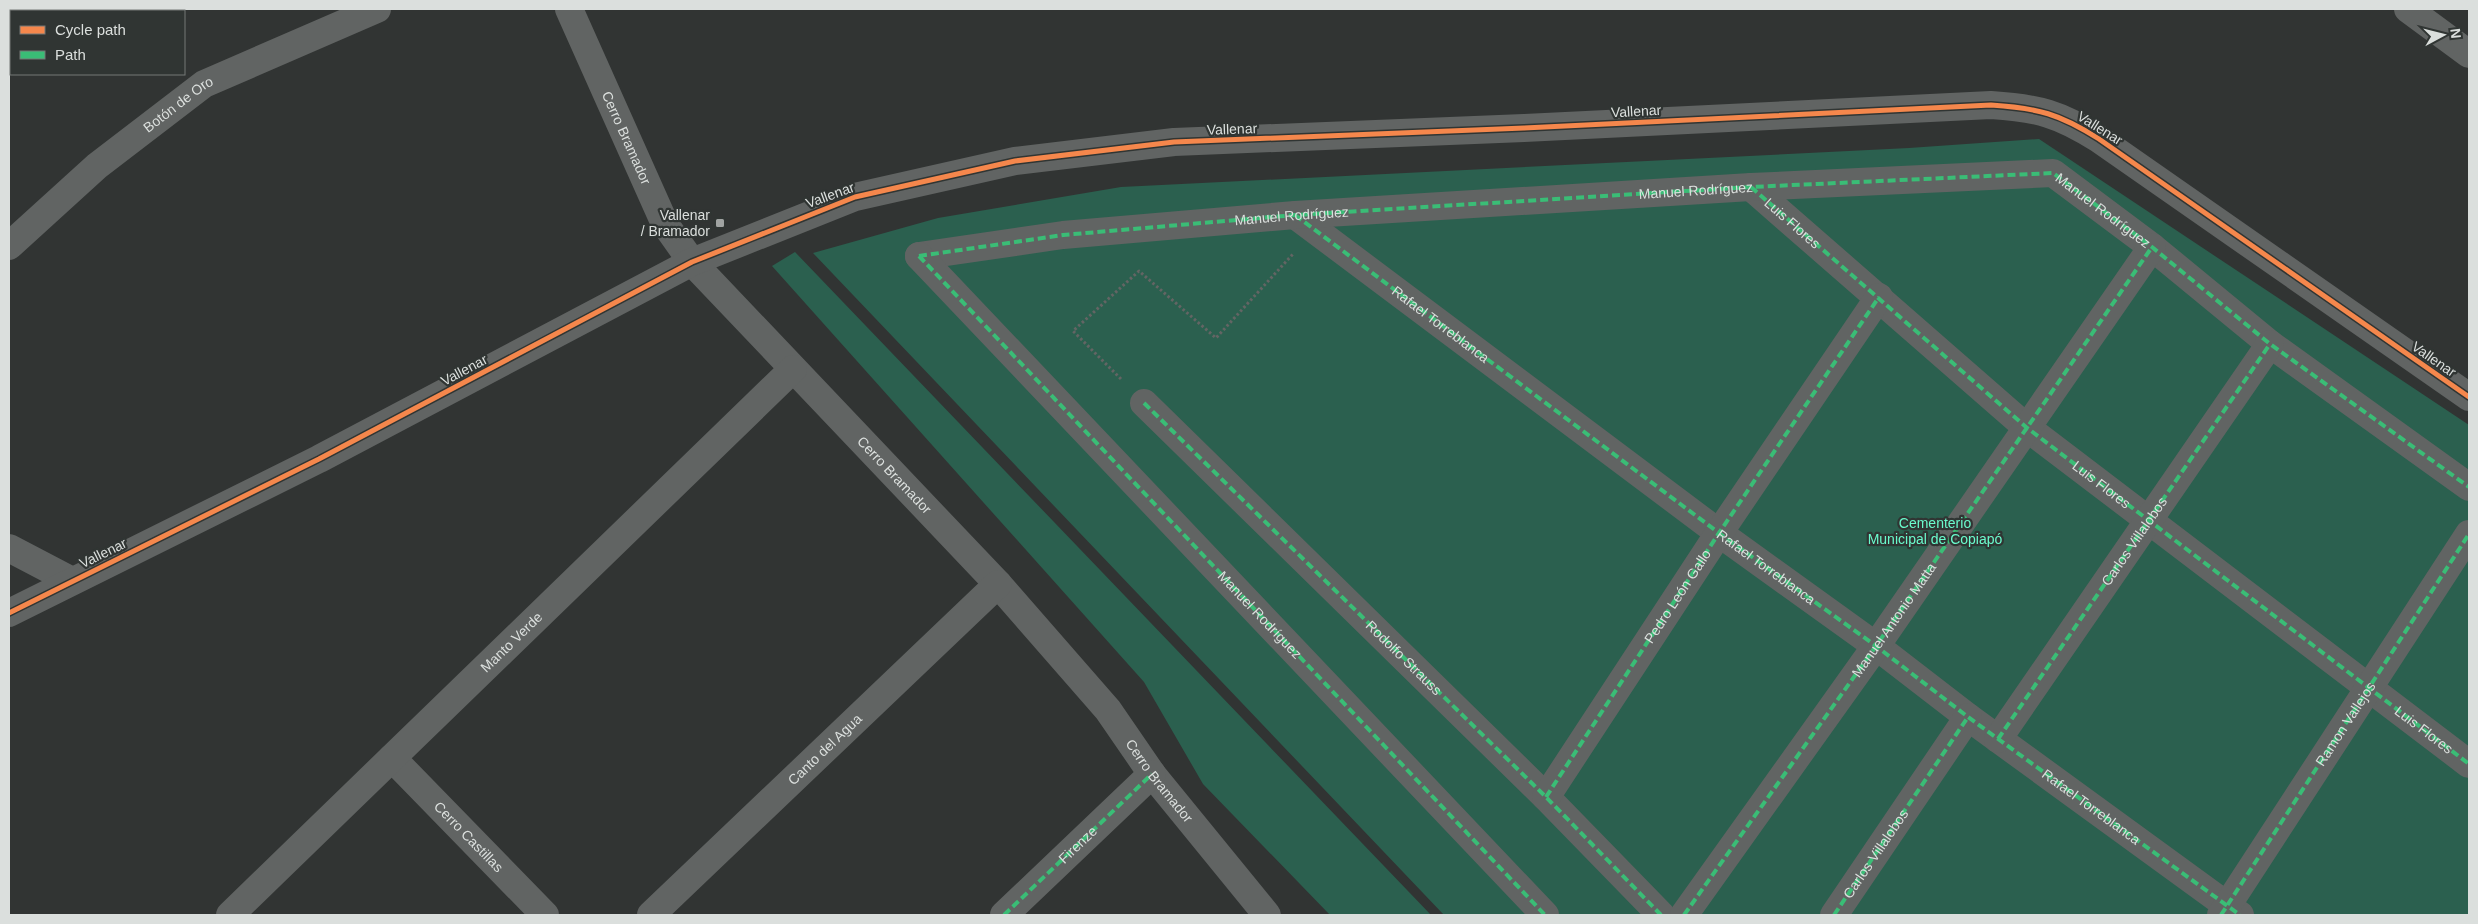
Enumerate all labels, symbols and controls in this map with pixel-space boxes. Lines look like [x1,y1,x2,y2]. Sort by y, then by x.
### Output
legend [10,10,185,75]
north arrow [2418,10,2468,60]
text: Cycle path [55,21,126,38]
text: N [2447,27,2464,39]
text: Path [55,46,86,63]
street label: Botón de Oro [140,73,216,136]
street label: Cerro Bramador [599,89,654,187]
street label: Vallenar [1610,102,1662,120]
street label: Vallenar [2074,108,2126,148]
street label: Vallenar [1207,120,1258,138]
street label: Manuel Rodríguez [2052,170,2154,251]
street label: Vallenar [804,179,857,211]
street label: Manuel Rodríguez [1638,179,1754,202]
street label: Luis Flores [1761,195,1824,252]
street label: Manuel Rodríguez [1234,204,1349,228]
place label: Vallenar / Bramador [641,207,710,239]
marker: Vallenar / Bramador [714,217,726,229]
street label: Rafael Torreblanca [1389,283,1493,366]
street label: Vallenar [2409,338,2459,380]
street label: Vallenar [438,351,490,389]
street label: Cerro Bramador [854,433,935,517]
street label: Luis Flores [2069,457,2134,512]
street label: Carlos Villalobos [2098,494,2170,589]
park label: Cementerio Municipal de Copiapó [1868,515,2003,547]
street label: Rafael Torreblanca [1714,526,1819,608]
street label: Vallenar [77,535,129,571]
street label: Pedro León Gallo [1641,546,1714,646]
street label: Manuel Antonio Matta [1848,560,1939,680]
street label: Manuel Rodríguez [1215,568,1305,662]
street label: Manto Verde [477,609,546,676]
street label: Rodolfo Strauss [1363,617,1445,698]
street label: Ramon Vallejos [2312,679,2379,769]
street label: Luis Flores [2392,703,2456,757]
street label: Canto del Agua [784,710,865,788]
street label: Cerro Bramador [1122,736,1196,826]
street label: Rafael Torreblanca [2039,766,2144,848]
street label: Cerro Castillas [431,798,507,875]
street label: Carlos Villalobos [1840,806,1911,901]
street label: Firenze [1055,823,1100,867]

